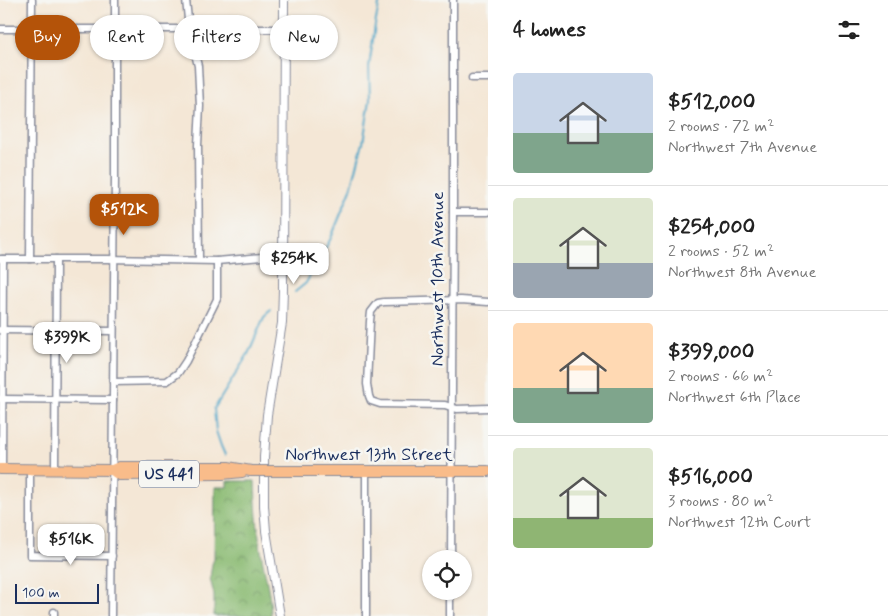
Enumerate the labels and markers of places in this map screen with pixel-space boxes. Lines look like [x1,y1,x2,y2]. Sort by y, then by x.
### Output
pin: $512K [89,194,159,236]
pin: $254K [259,242,329,285]
pin: $399K [32,322,102,364]
pin: $516K [36,524,106,566]

